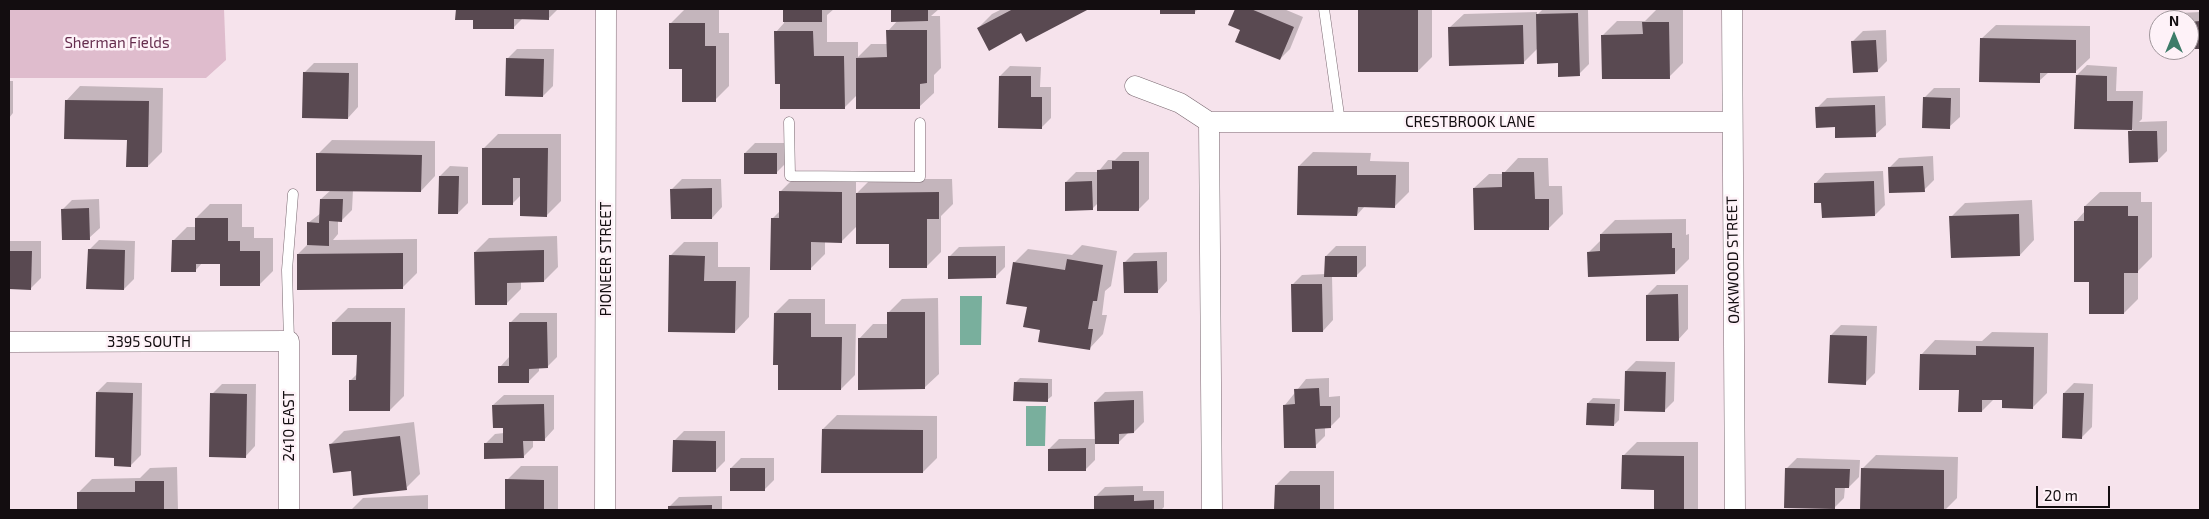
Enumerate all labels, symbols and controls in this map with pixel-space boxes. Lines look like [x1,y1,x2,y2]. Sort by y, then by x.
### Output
north arrow [2149,10,2199,60]
text: N [2169,12,2179,29]
park label: Sherman Fields [64,34,170,52]
street label: CRESTBROOK LANE [1405,113,1535,131]
street label: OAKWOOD STREET [1723,196,1743,324]
street label: PIONEER STREET [597,202,615,316]
street label: 3395 SOUTH [107,333,191,351]
street label: 2410 EAST [280,391,298,461]
scale bar [2039,476,2113,508]
text: 20 m [2044,486,2078,504]

